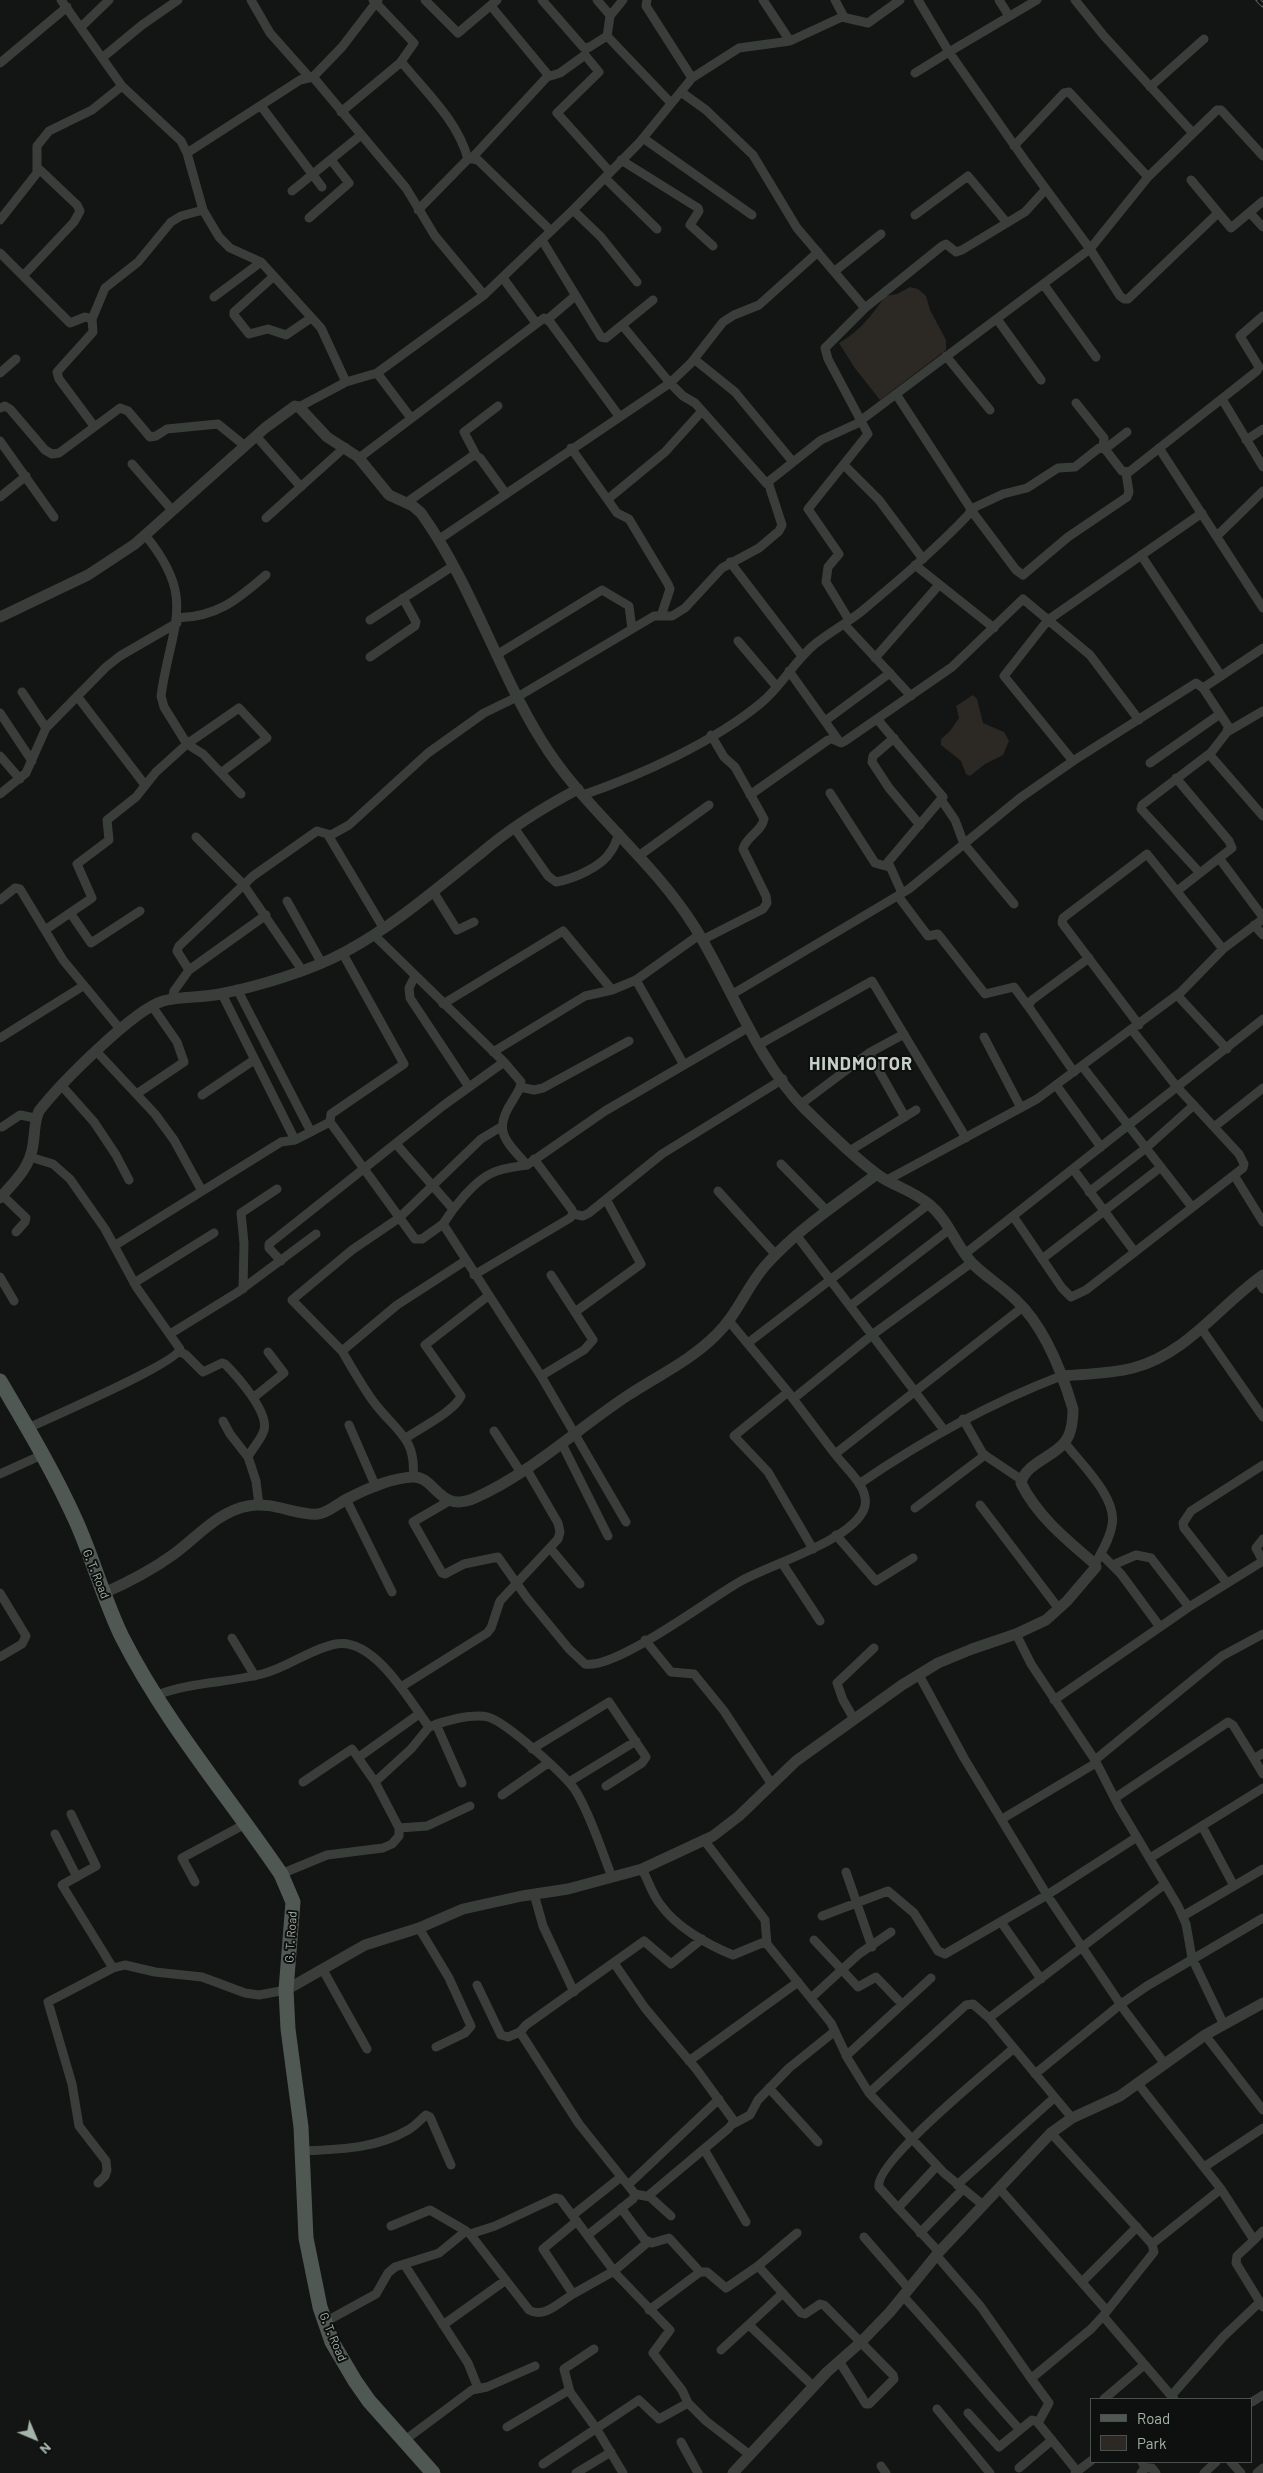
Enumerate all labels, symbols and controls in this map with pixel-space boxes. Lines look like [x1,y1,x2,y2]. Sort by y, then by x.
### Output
district label: HINDMOTOR [808,1053,914,1075]
street label: G. T. Road [80,1547,112,1601]
street label: G. T. Road [282,1911,300,1963]
street label: G. T. Road [316,2310,350,2364]
legend [1090,2398,1253,2463]
text: Road [1137,2409,1170,2427]
north arrow [10,2413,60,2463]
text: Park [1137,2434,1166,2452]
text: N [37,2440,55,2458]

